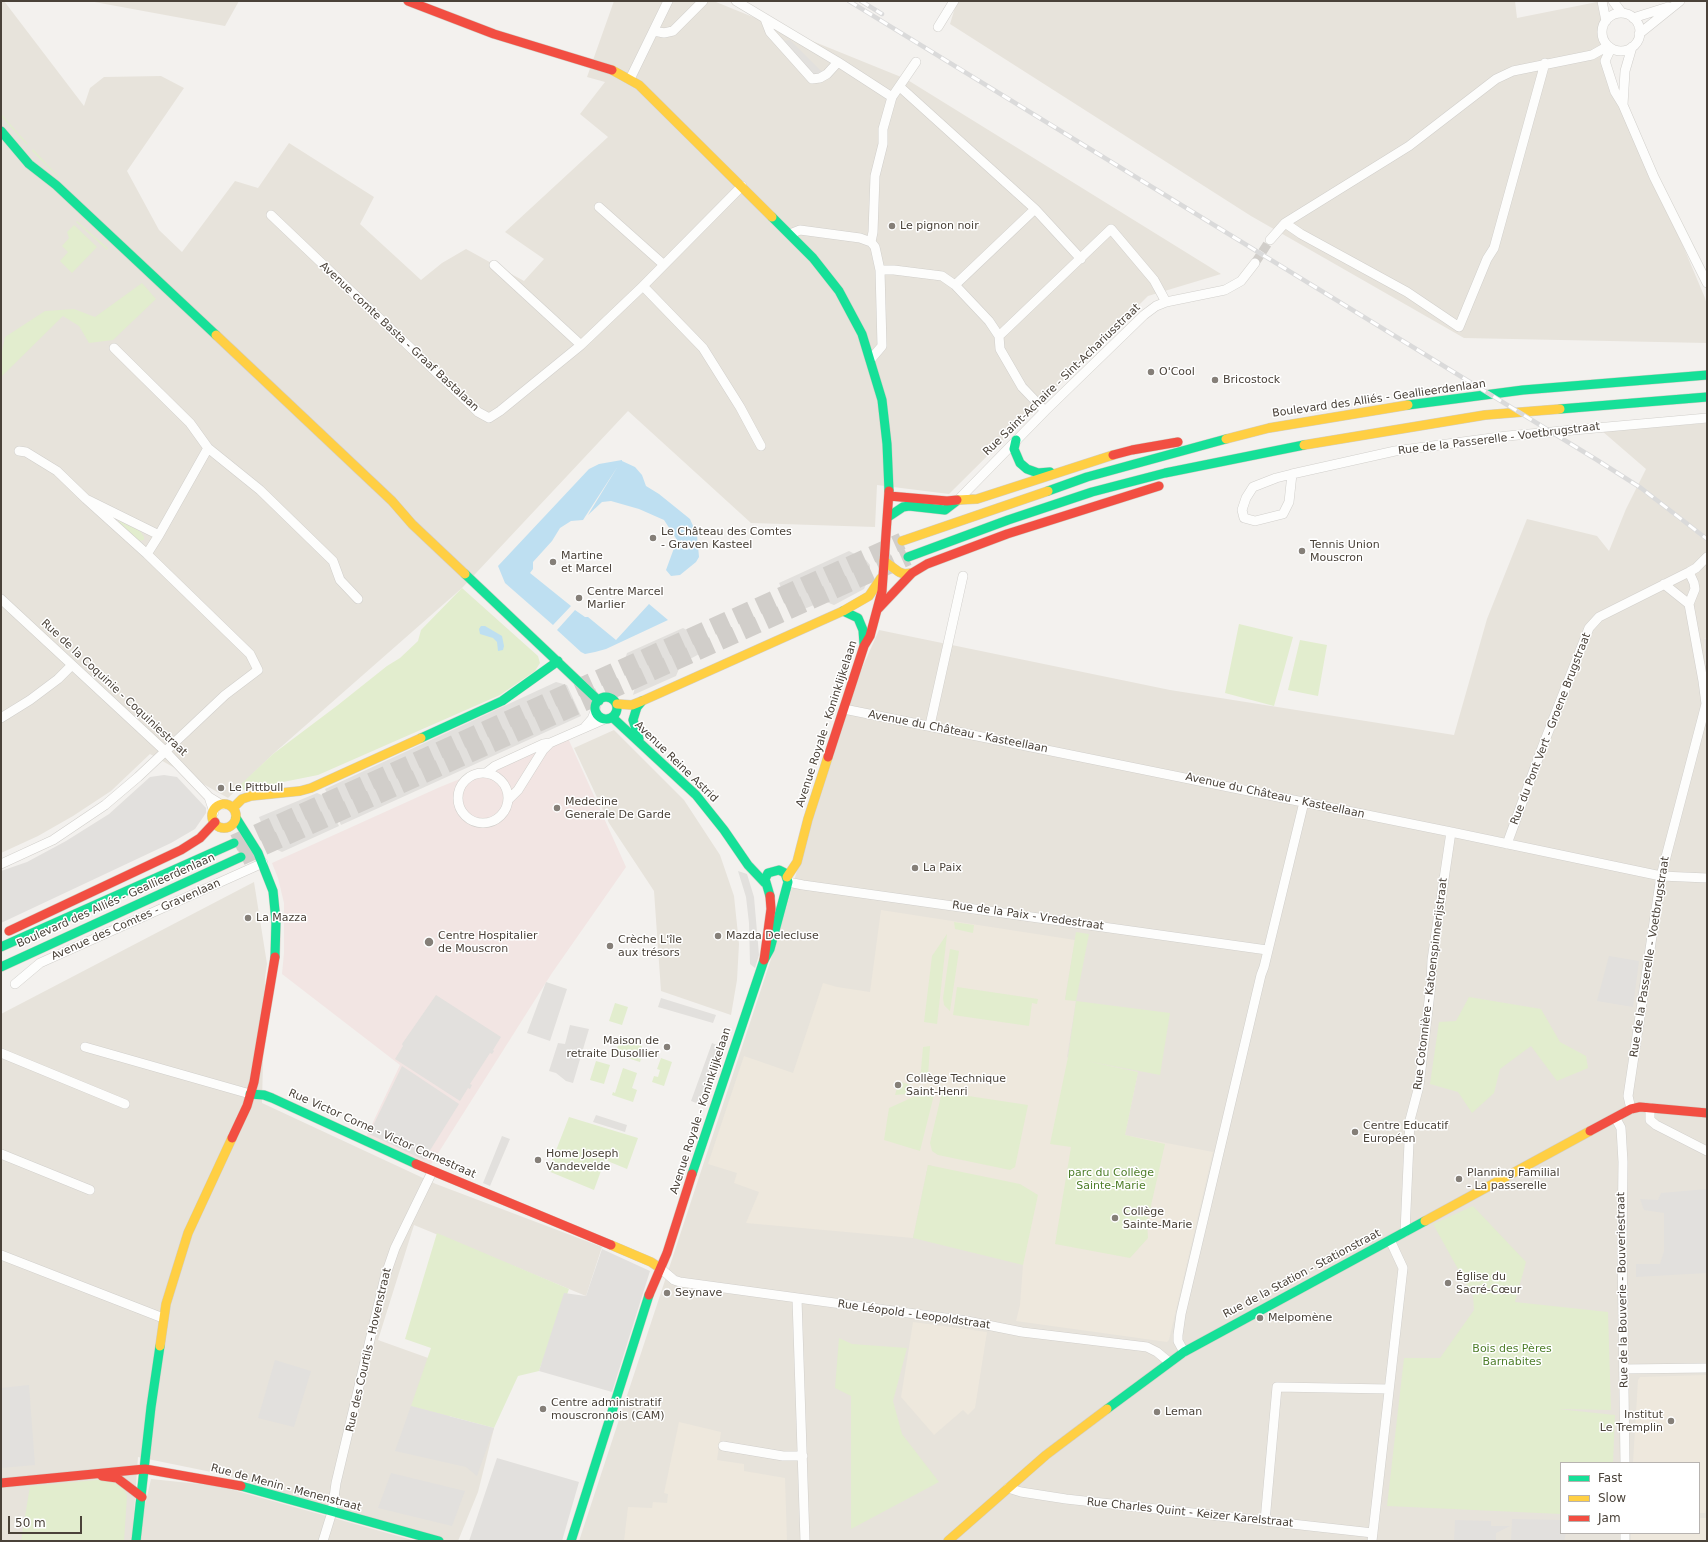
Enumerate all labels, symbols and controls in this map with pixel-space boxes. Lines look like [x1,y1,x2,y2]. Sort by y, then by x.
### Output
place label: Le pignon noir [900,219,979,233]
marker: Le pignon noir [887,221,897,231]
street label: Avenue comte Basta - Graaf Bastalaan [317,260,481,414]
street label: Rue Saint-Achaire - Sint-Achariusstraat [981,301,1143,459]
place label: O'Cool [1159,365,1195,379]
marker: O'Cool [1146,367,1156,377]
place label: Bricostock [1223,373,1280,387]
marker: Bricostock [1210,375,1220,385]
street label: Boulevard des Alliés - Geallieerdenlaan [1271,377,1487,421]
street label: Rue de la Passerelle - Voetbrugstraat [1397,420,1601,458]
place label: Le Château des Comtes - Graven Kasteel [661,525,792,551]
marker: Le Château des Comtes - Graven Kasteel [648,533,658,543]
place label: Tennis Union Mouscron [1310,538,1380,564]
marker: Tennis Union Mouscron [1297,546,1307,556]
place label: Martine et Marcel [561,549,612,575]
marker: Martine et Marcel [548,557,558,567]
place label: Centre Marcel Marlier [587,585,664,611]
marker: Centre Marcel Marlier [574,593,584,603]
street label: Rue de la Coquinie - Coquiniestraat [38,617,190,759]
street label: Rue du Pont Vert - Groene Brugstraat [1508,631,1594,827]
street label: Avenue Royale - Koninklijkelaan [794,639,860,809]
street label: Avenue du Château - Kasteellaan [867,708,1049,756]
street label: Avenue Reine Astrid [632,719,720,805]
street label: Avenue du Château - Kasteellaan [1184,771,1366,821]
place label: Le Pittbull [229,781,283,795]
marker: Le Pittbull [216,783,226,793]
place label: Medecine Generale De Garde [565,795,671,821]
marker: Medecine Generale De Garde [552,803,562,813]
street label: Boulevard des Alliés - Geallieerdenlaan [15,851,217,951]
street label: Rue de la Passerelle - Voetbrugstraat [1628,856,1672,1058]
place label: La Paix [923,861,962,875]
marker: La Paix [910,863,920,873]
street label: Avenue des Comtes - Gravenlaan [49,877,223,963]
street label: Rue Cotonnière - Katoenspinnerijstraat [1411,877,1451,1091]
street label: Rue de la Paix - Vredestraat [951,899,1105,933]
place label: La Mazza [256,911,307,925]
marker: La Mazza [243,913,253,923]
place label: Centre Hospitalier de Mouscron [438,929,538,955]
place label: Mazda Delecluse [726,929,819,943]
marker: Mazda Delecluse [713,931,723,941]
place label: Crèche L'île aux trésors [618,933,682,959]
marker: Centre Hospitalier de Mouscron [423,936,435,948]
marker: Crèche L'île aux trésors [605,941,615,951]
street label: Avenue Royale - Koninklijkelaan [668,1026,734,1196]
place label: Maison de retraite Dusollier [566,1034,659,1060]
marker: Maison de retraite Dusollier [662,1042,672,1052]
place label: Collège Technique Saint-Henri [906,1072,1006,1098]
marker: Collège Technique Saint-Henri [893,1080,903,1090]
street label: Rue Victor Corne - Victor Cornestraat [286,1087,478,1181]
place label: Centre Educatif Européen [1363,1119,1448,1145]
marker: Centre Educatif Européen [1350,1127,1360,1137]
place label: Home Joseph Vandevelde [546,1147,618,1173]
marker: Home Joseph Vandevelde [533,1155,543,1165]
park label: parc du Collège Sainte-Marie [1068,1166,1154,1192]
place label: Planning Familial - La passerelle [1467,1166,1560,1192]
marker: Planning Familial - La passerelle [1454,1174,1464,1184]
street label: Rue de la Bouverie - Bouveriestraat [1615,1192,1631,1388]
place label: Collège Sainte-Marie [1123,1205,1192,1231]
marker: Collège Sainte-Marie [1110,1213,1120,1223]
street label: Rue de la Station - Stationstraat [1221,1227,1383,1321]
street label: Rue des Courtils - Hovenstraat [344,1267,394,1433]
place label: Église du Sacré-Cœur [1456,1270,1521,1296]
marker: Église du Sacré-Cœur [1443,1278,1453,1288]
place label: Seynave [675,1286,722,1300]
marker: Seynave [662,1288,672,1298]
street label: Rue Léopold - Leopoldstraat [837,1298,991,1332]
place label: Melpomène [1268,1311,1332,1325]
marker: Melpomène [1255,1313,1265,1323]
park label: Bois des Pères Barnabites [1472,1342,1552,1368]
place label: Centre administratif mouscronnois (CAM) [551,1396,664,1422]
marker: Centre administratif mouscronnois (CAM) [538,1404,548,1414]
place label: Leman [1165,1405,1202,1419]
marker: Leman [1152,1407,1162,1417]
place label: Institut Le Tremplin [1600,1408,1663,1434]
marker: Institut Le Tremplin [1666,1416,1676,1426]
street label: Rue de Menin - Menenstraat [209,1462,363,1514]
legend [1560,1462,1700,1534]
text: Fast [1598,1471,1622,1485]
text: Slow [1598,1491,1626,1505]
street label: Rue Charles Quint - Keizer Karelstraat [1086,1496,1294,1530]
scale bar [10,1508,84,1534]
text: Jam [1598,1511,1621,1525]
text: 50 m [15,1516,46,1530]

